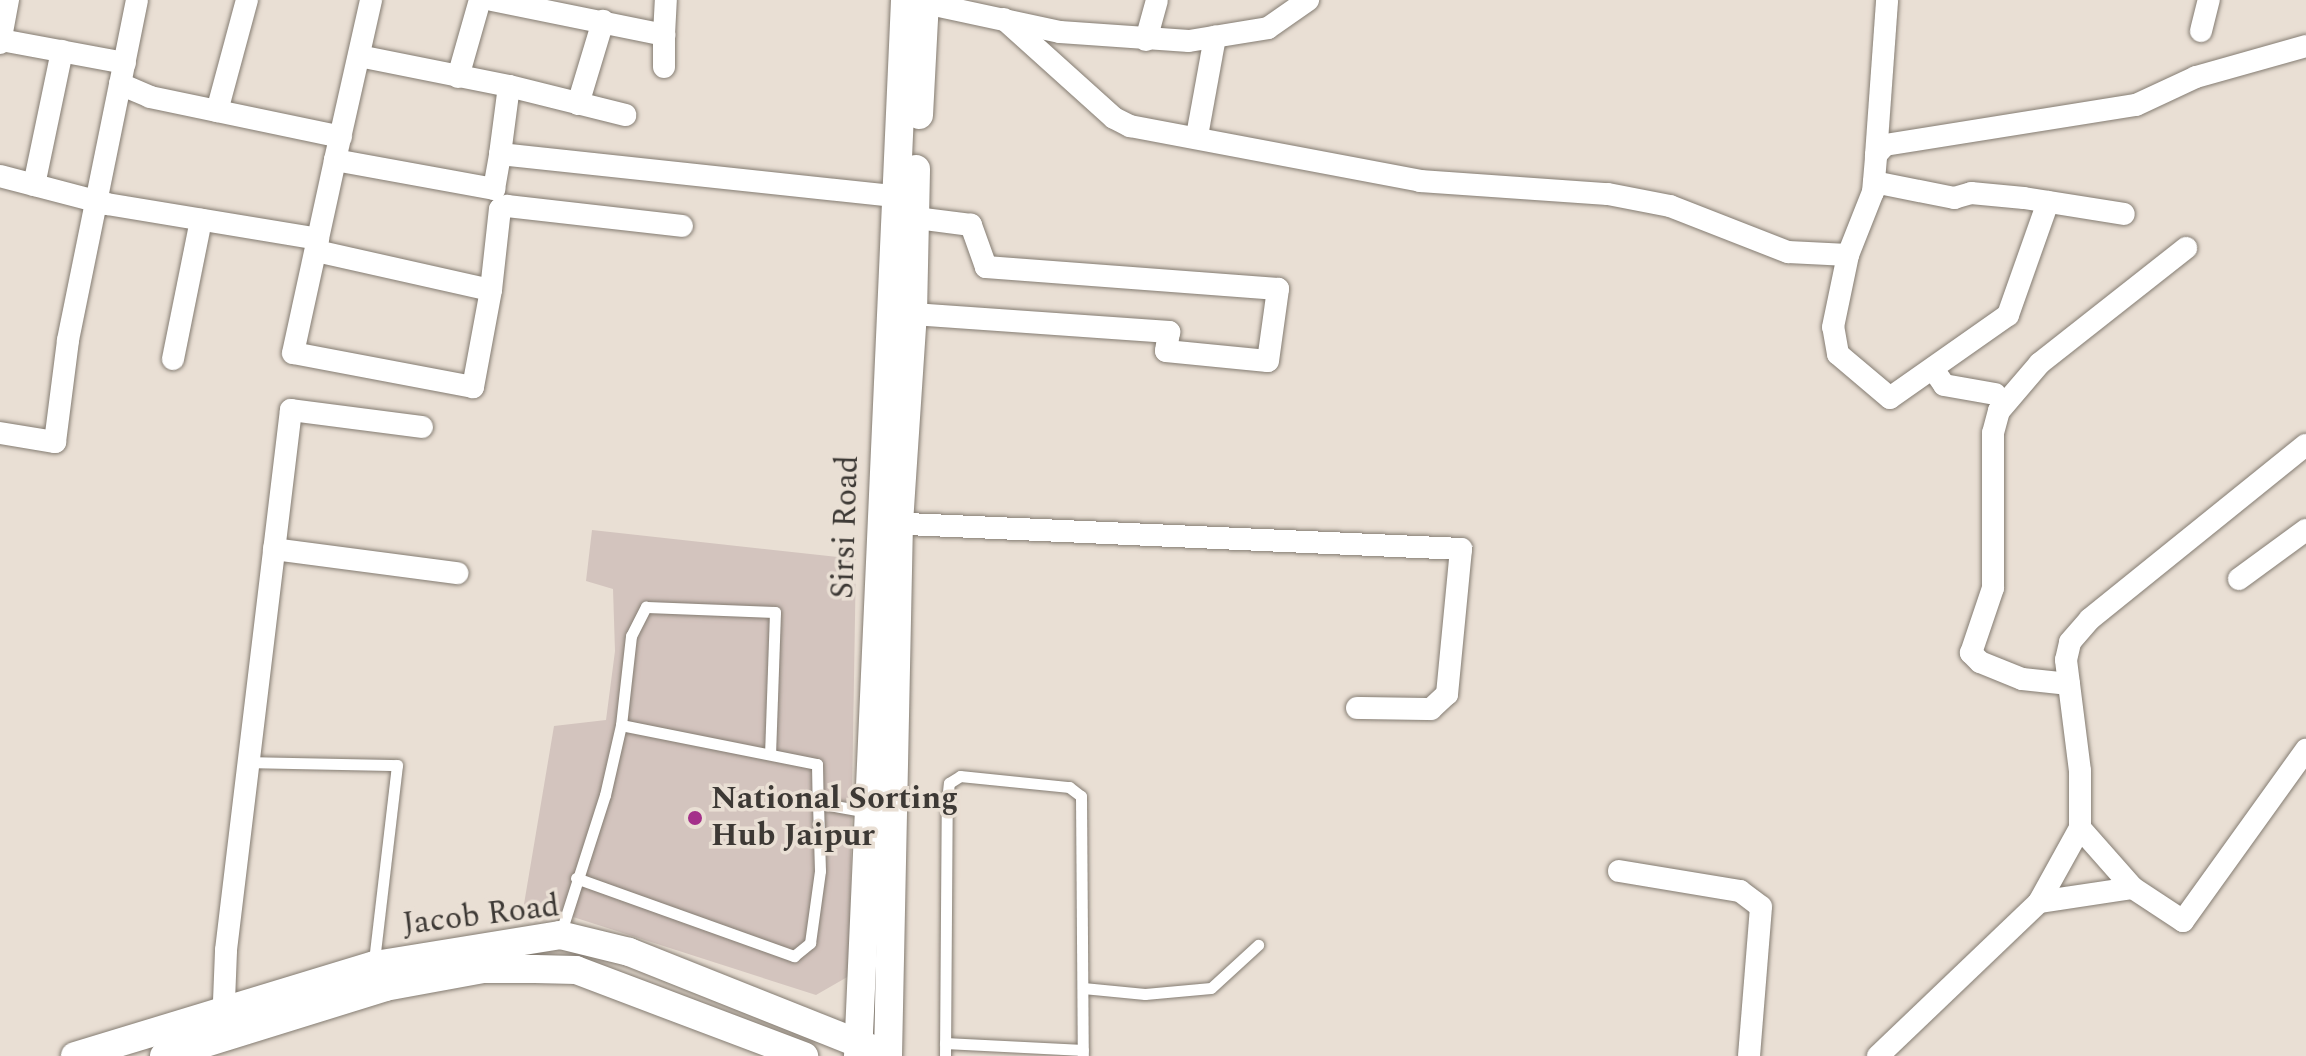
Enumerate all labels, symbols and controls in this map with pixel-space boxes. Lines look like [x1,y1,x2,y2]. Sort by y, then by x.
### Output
street label: Sirsi Road [824,455,868,599]
place label: National Sorting Hub Jaipur [711,781,958,856]
marker: National Sorting Hub Jaipur [686,809,704,827]
street label: Jacob Road [400,887,562,945]

